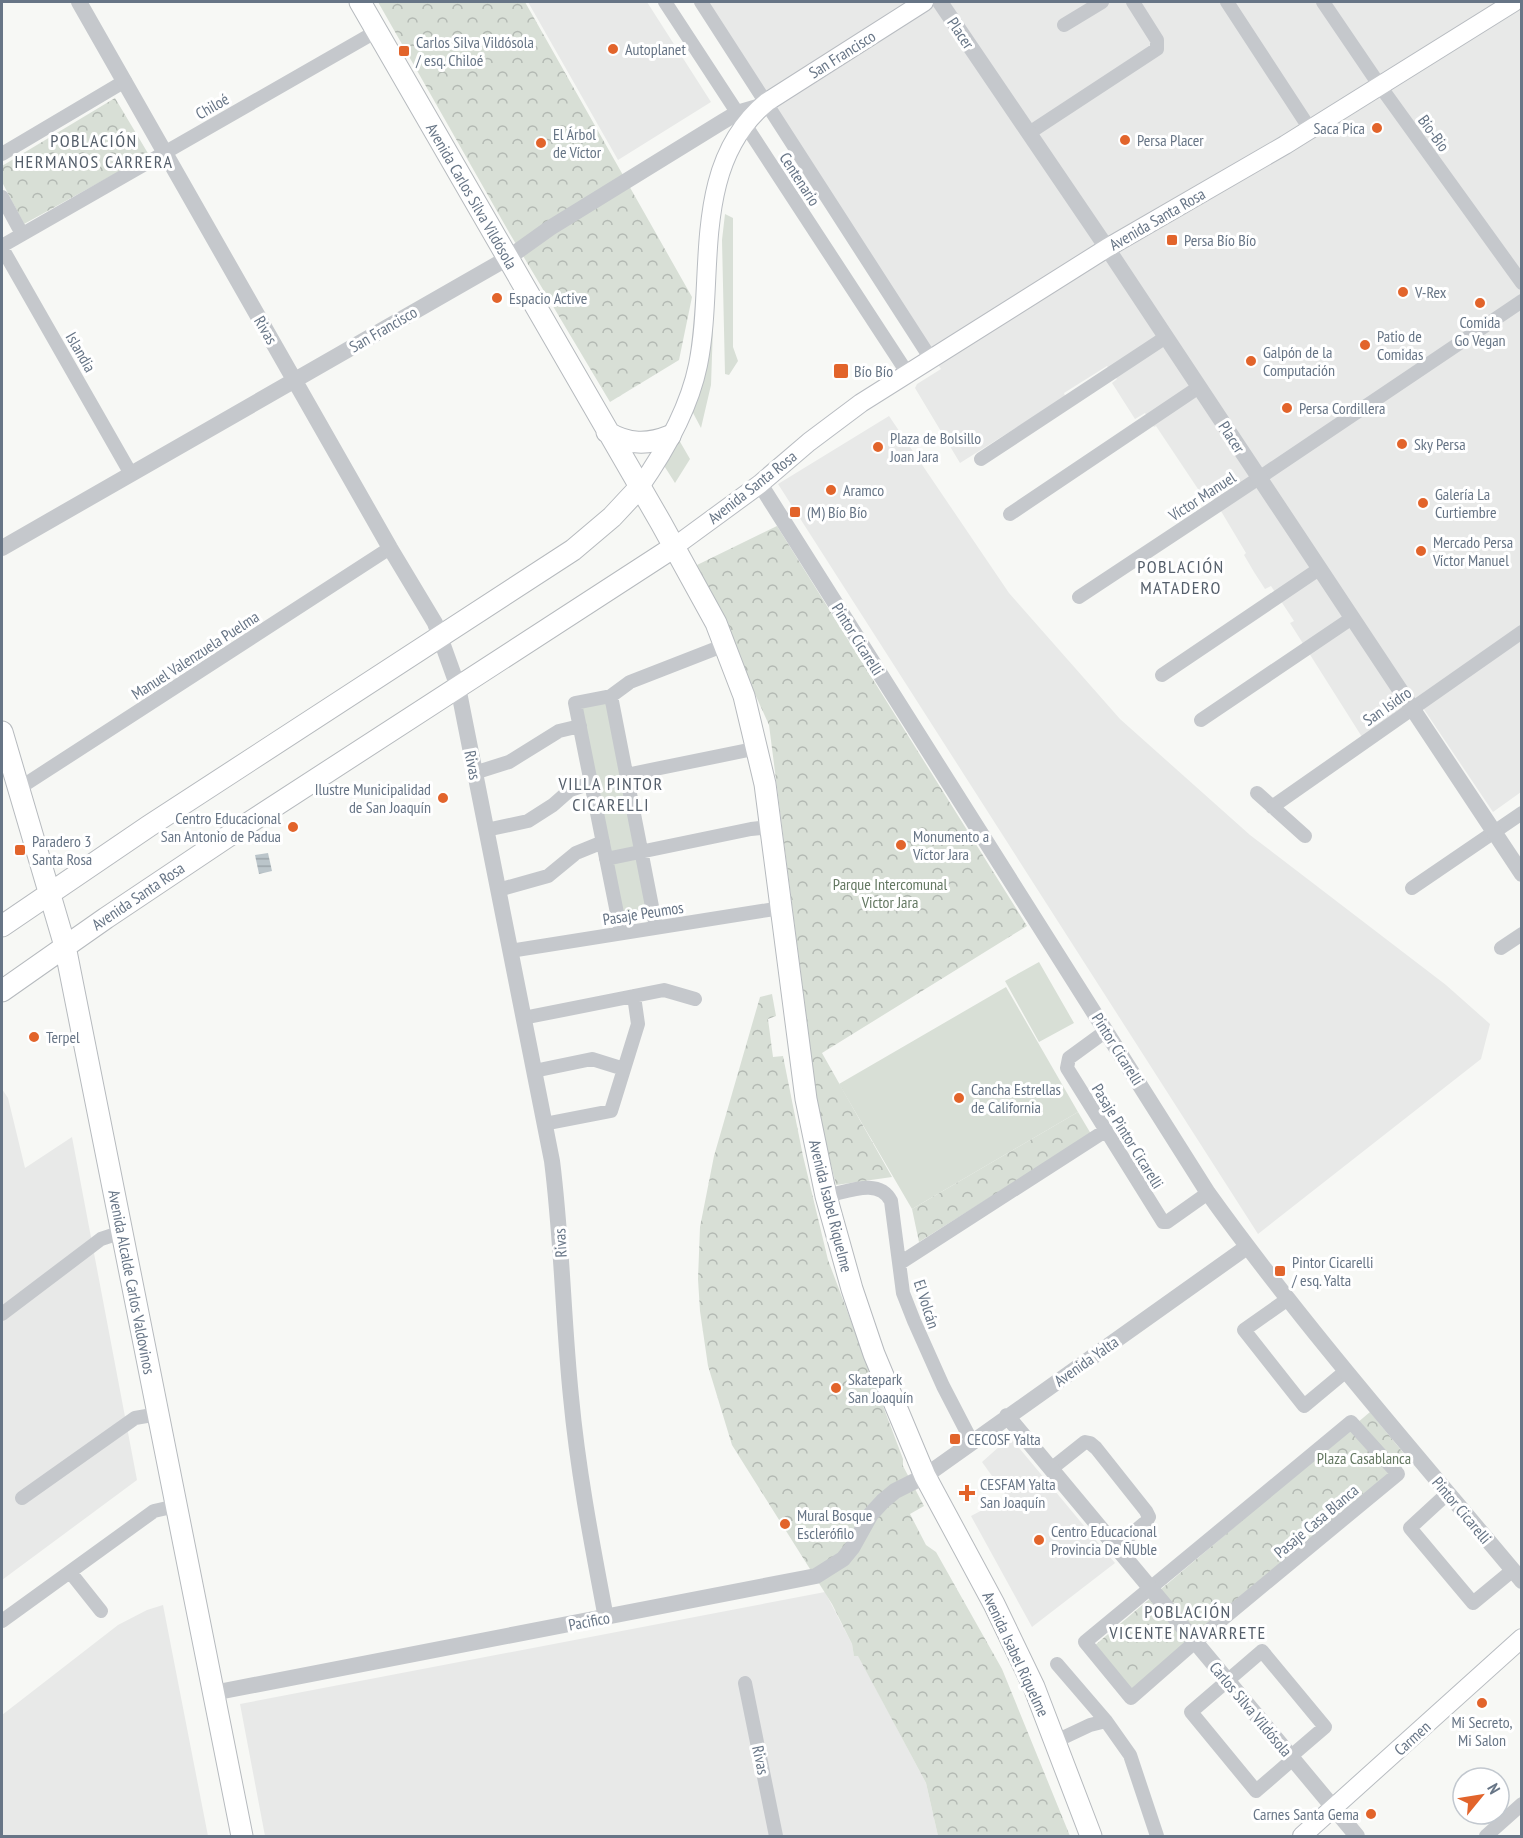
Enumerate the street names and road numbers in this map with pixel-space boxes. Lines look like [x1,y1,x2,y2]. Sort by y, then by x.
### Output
street label: Placer [943,13,979,53]
street label: San Francisco [805,26,879,82]
street label: Chiloé [192,89,232,123]
street label: Bio-Bio [1414,111,1454,155]
street label: Avenida Carlos Silva Vildósola [422,120,522,272]
street label: Centenario [775,149,825,210]
street label: Avenida Santa Rosa [1106,183,1208,255]
street label: San Francisco [346,302,421,356]
street label: Rivas [250,312,282,348]
street label: Islandia [62,328,100,376]
street label: Placer [1214,417,1250,457]
street label: Avenida Santa Rosa [704,446,800,528]
street label: Víctor Manuel [1164,467,1239,526]
street label: Pintor Cicarelli [828,599,888,679]
street label: Manuel Valenzuela Puelma [127,606,263,704]
street label: San Isidro [1359,682,1415,730]
street label: Rivas [460,749,486,781]
street label: Avenida Santa Rosa [88,858,188,934]
street label: Pasaje Peumos [601,897,685,929]
street label: Pintor Cicarelli [1088,1009,1148,1089]
street label: Pasaje Pintor Cicarelli [1088,1080,1168,1192]
street label: Avenida Isabel Riquelme [805,1138,857,1274]
street label: Avenida Alcalde Carlos Valdovinos [104,1188,160,1376]
street label: Rivas [549,1228,571,1258]
street label: El Volcán [910,1277,944,1331]
street label: Avenida Yalta [1050,1332,1122,1390]
street label: Pintor Cicarelli [1428,1472,1496,1548]
street label: Pasaje Casa Blanca [1270,1480,1362,1562]
street label: Avenida Isabel Riquelme [978,1588,1054,1720]
street label: Pacifico [567,1607,611,1635]
street label: Carlos Silva Vildósola [1205,1657,1297,1761]
street label: Carmen [1390,1717,1434,1759]
street label: Rivas [748,1744,774,1776]

